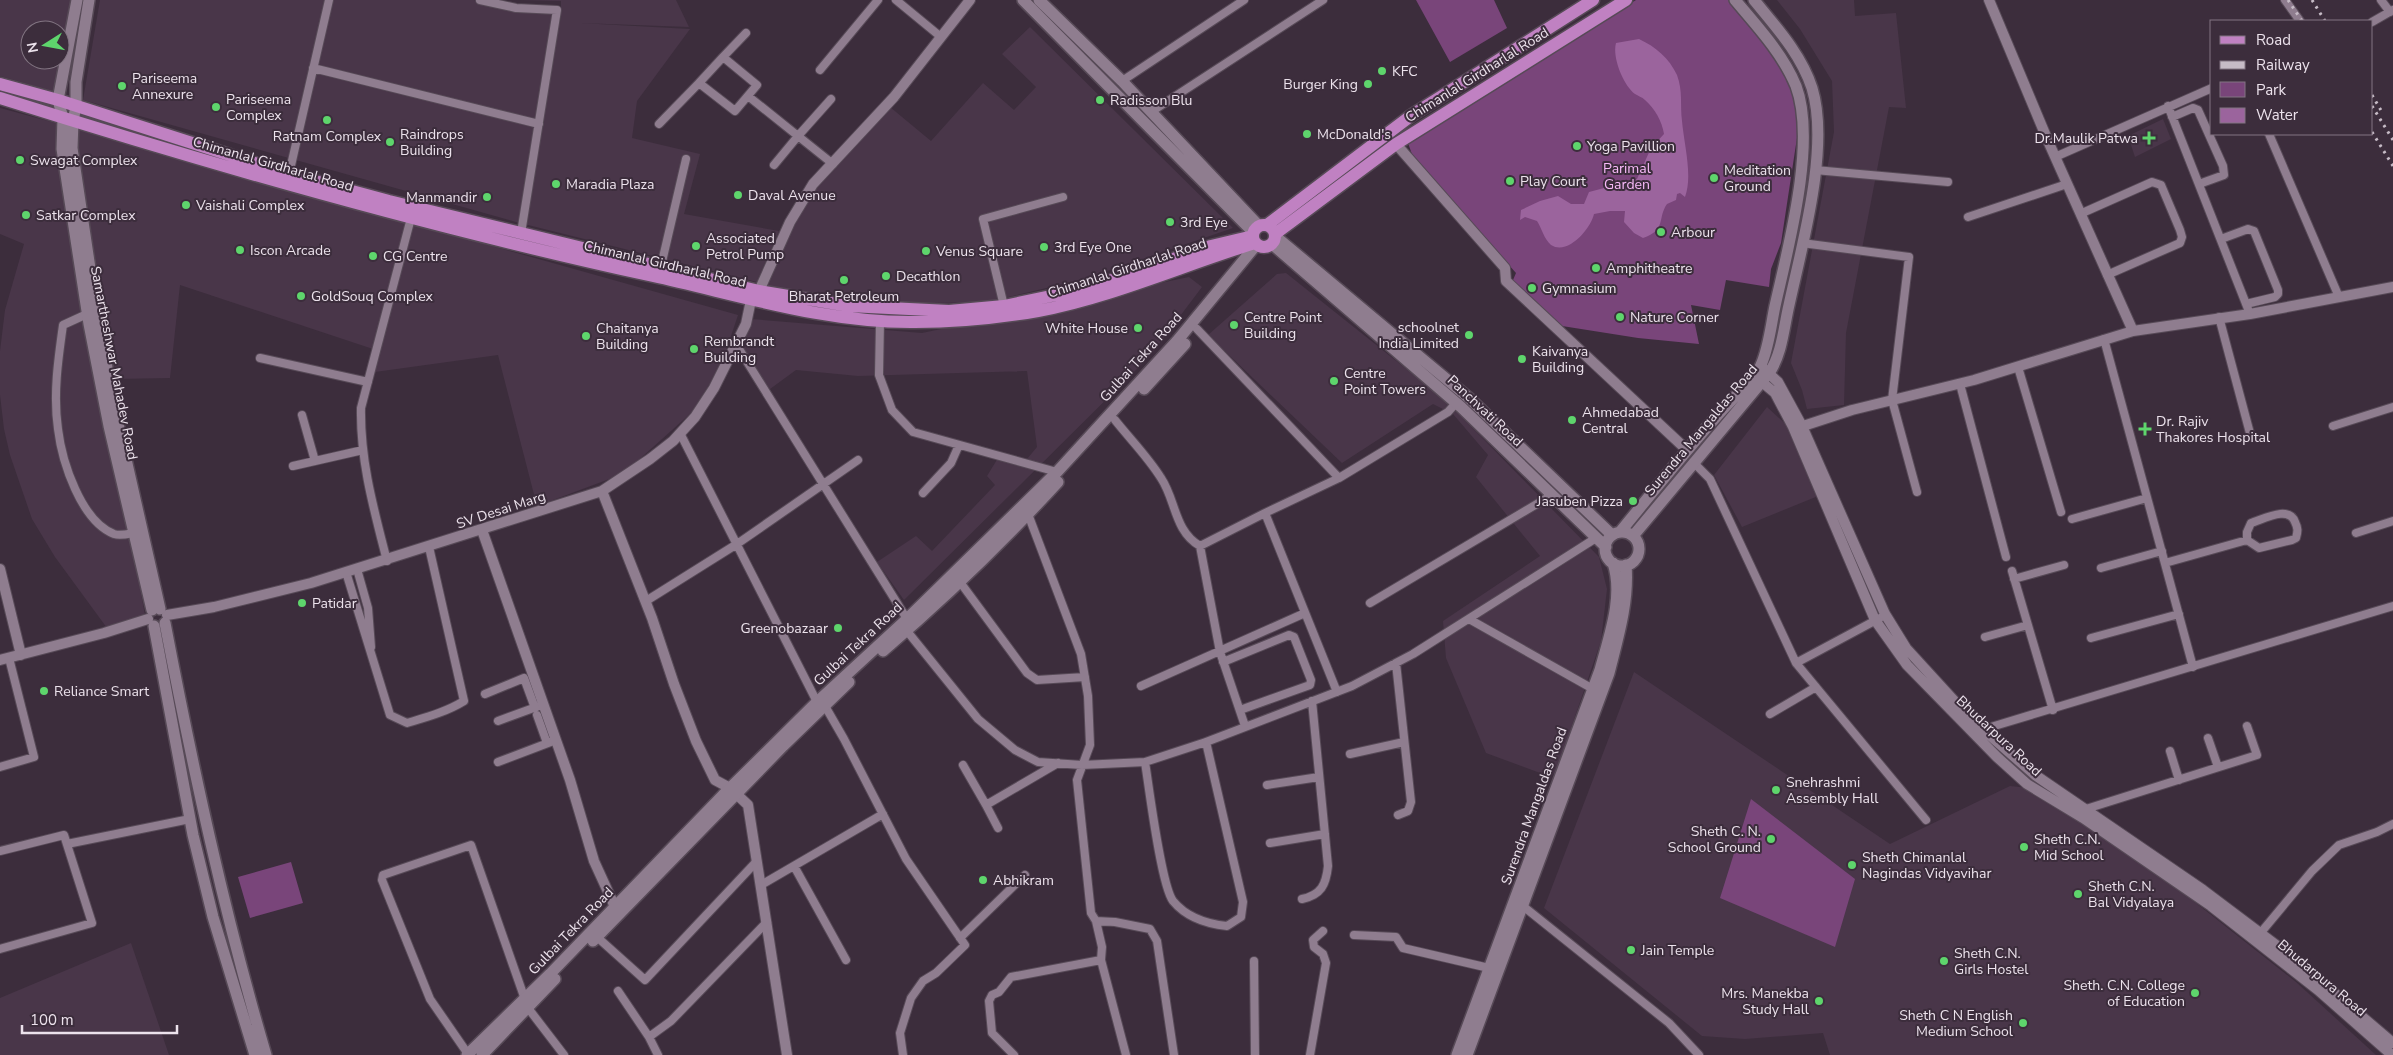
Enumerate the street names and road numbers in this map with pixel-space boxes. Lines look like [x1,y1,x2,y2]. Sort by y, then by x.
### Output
street label: Chimanlal Girdharlal Road [1402,23,1552,127]
street label: Chimanlal Girdharlal Road [191,132,355,196]
street label: Chimanlal Girdharlal Road [1045,233,1209,303]
street label: Chimanlal Girdharlal Road [582,236,748,292]
street label: Samartheshwar Mahadev Road [86,264,142,462]
street label: Gulbai Tekra Road [1095,308,1187,406]
street label: Surendra Mangaldas Road [1640,360,1762,500]
street label: Panchvati Road [1443,371,1527,451]
street label: SV Desai Marg [454,487,548,533]
street label: Gulbai Tekra Road [809,598,907,690]
street label: Bhudarpura Road [1952,691,2046,781]
street label: Surendra Mangaldas Road [1497,725,1571,887]
street label: Gulbai Tekra Road [524,883,618,979]
street label: Bhudarpura Road [2274,935,2370,1021]

